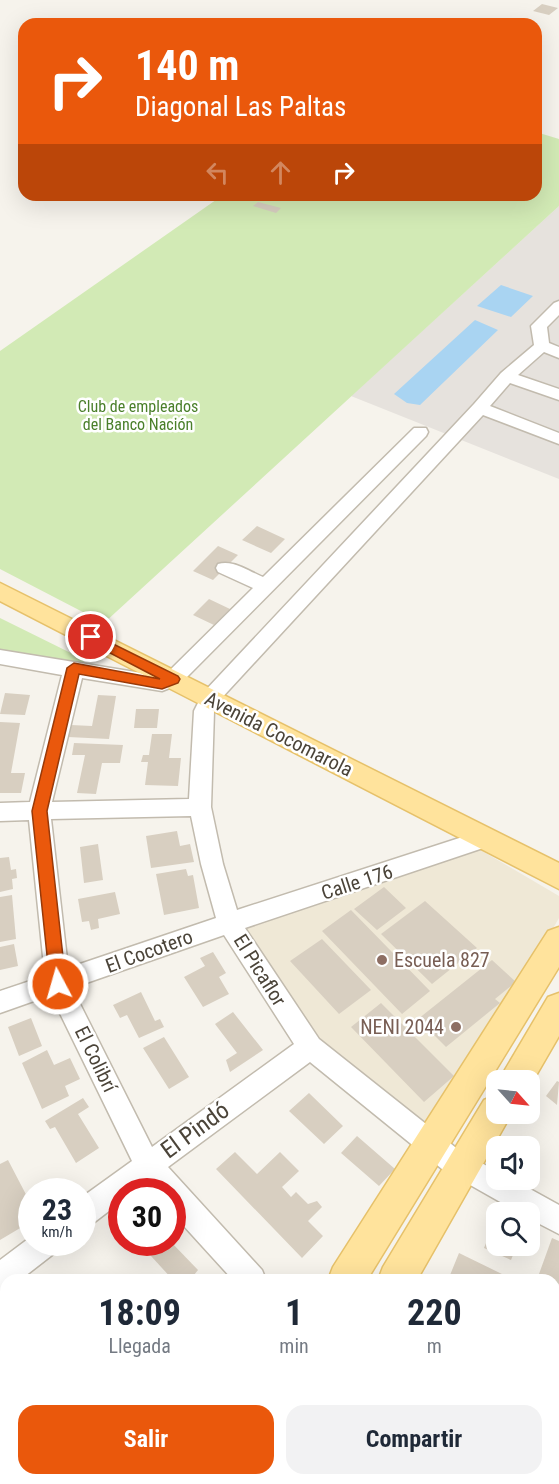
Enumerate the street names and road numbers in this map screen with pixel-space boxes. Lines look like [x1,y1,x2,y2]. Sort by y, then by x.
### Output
street label: Avenida Cocomarola [201,686,357,782]
street label: Calle 176 [318,859,396,905]
street label: El Cocotero [102,924,196,978]
street label: El Picaflor [229,930,291,1010]
street label: El Colibrí [70,1022,123,1097]
street label: El Pindó [155,1096,235,1164]

